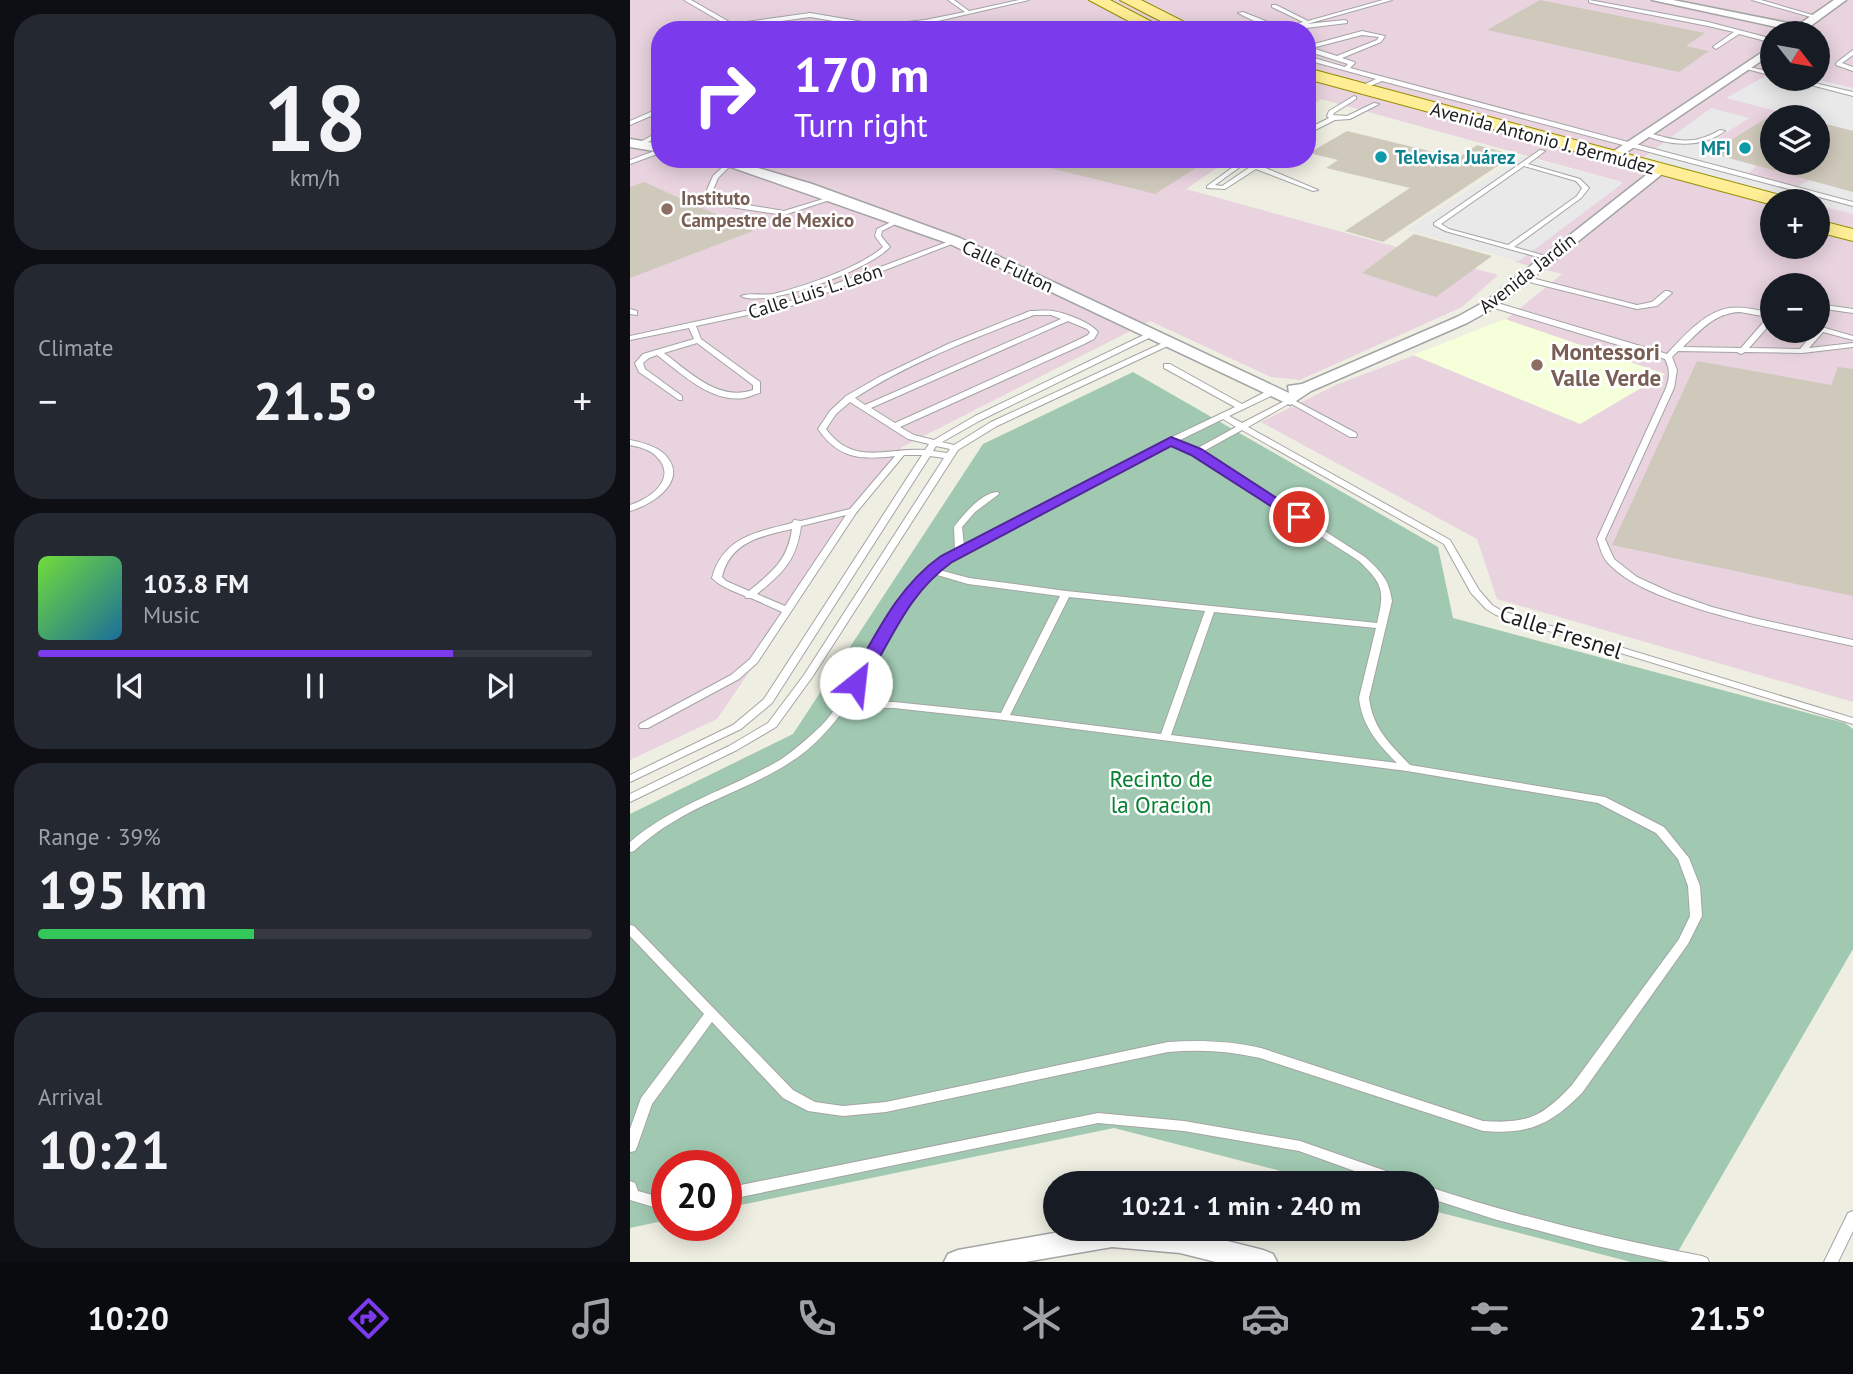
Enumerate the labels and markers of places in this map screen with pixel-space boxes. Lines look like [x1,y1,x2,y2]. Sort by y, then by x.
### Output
place label: MFI [1701,136,1731,160]
marker: MFI [1737,140,1753,156]
place label: Televisa Juárez [1395,145,1516,169]
marker: Televisa Juárez [1373,149,1389,165]
place label: Instituto Campestre de Mexico [681,186,854,232]
marker: Instituto Campestre de Mexico [659,201,675,217]
place label: Montessori Valle Verde [1550,337,1661,392]
marker: Montessori Valle Verde [1529,357,1545,373]
pin [1269,487,1329,547]

